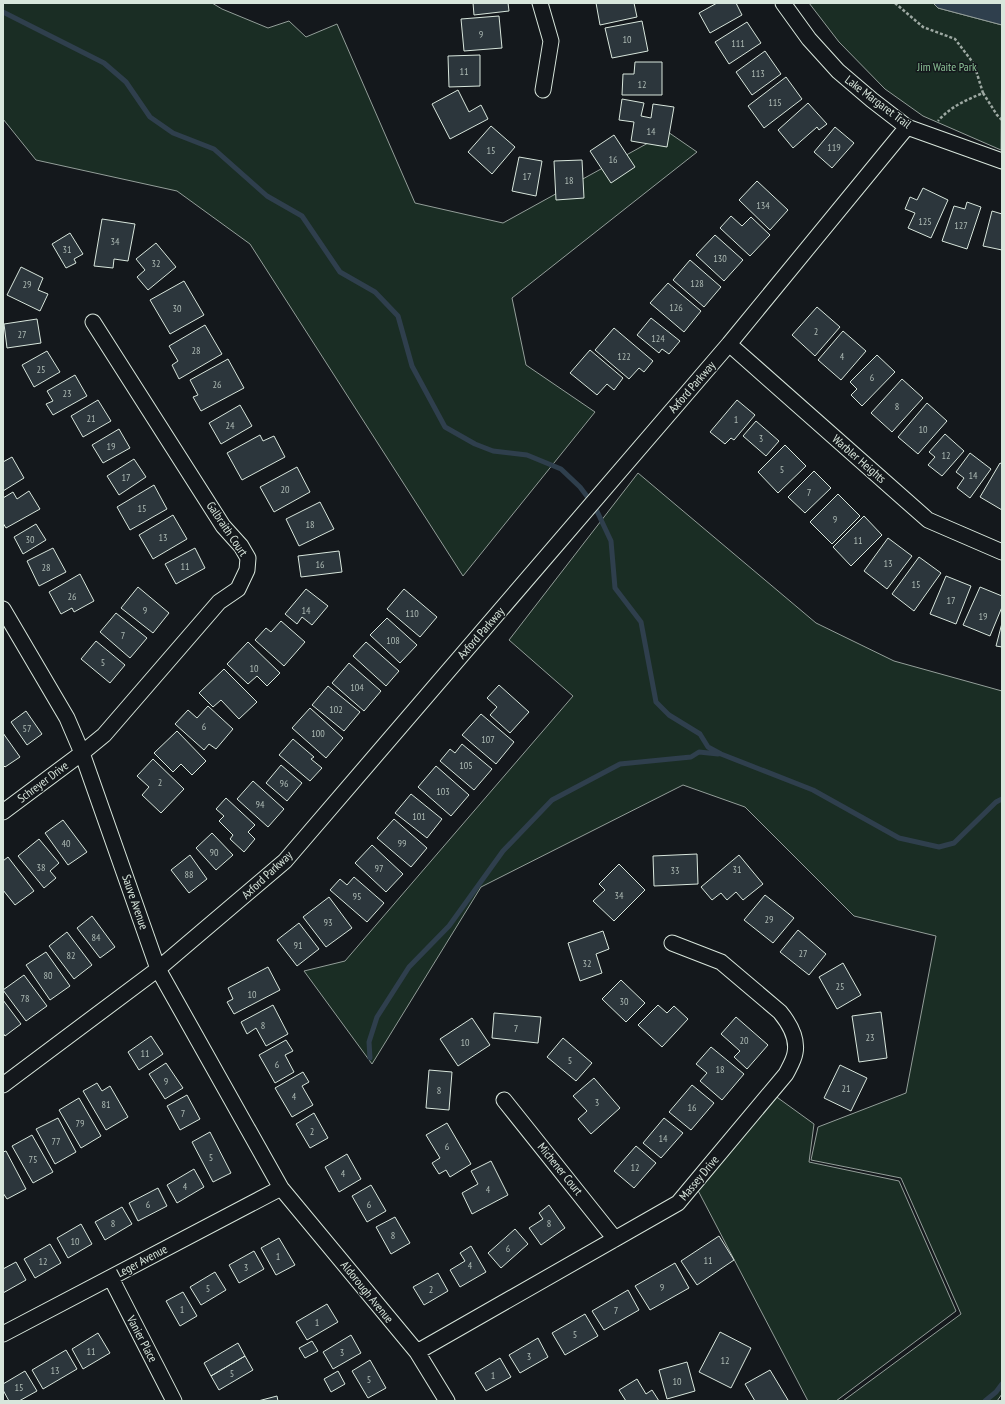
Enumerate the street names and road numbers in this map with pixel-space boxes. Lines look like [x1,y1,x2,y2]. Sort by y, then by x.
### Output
street label: Lake Margaret Trail [842,72,915,131]
street label: Axford Parkway [665,357,719,416]
street label: Warbler Heights [829,431,889,486]
street label: Galbraith Court [204,498,252,560]
street label: Axford Parkway [454,603,508,662]
street label: Schreyer Drive [14,758,71,806]
street label: Axford Parkway [238,847,295,902]
street label: Sauve Avenue [119,872,152,931]
street label: Michener Court [535,1139,587,1199]
street label: Massey Drive [676,1152,722,1203]
street label: Leger Avenue [114,1241,170,1280]
street label: Aldorough Avenue [338,1258,397,1326]
street label: Vanier Place [123,1312,161,1365]

